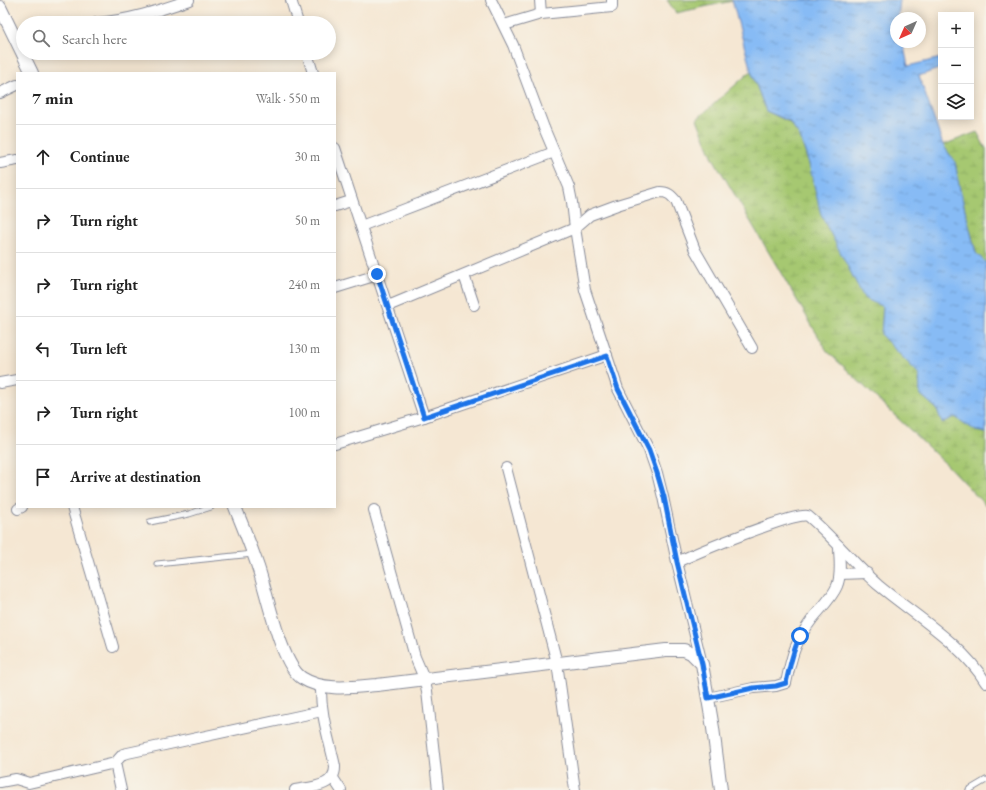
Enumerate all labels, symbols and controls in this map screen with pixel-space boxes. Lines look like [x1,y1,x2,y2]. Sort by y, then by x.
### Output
north arrow [890,12,926,48]
map controls [938,12,974,120]
button: + [938,12,974,48]
search box [16,16,336,60]
icon: search [30,27,52,49]
text: Search here [62,29,127,48]
button: − [938,48,974,84]
button: layers [938,84,974,120]
text: 7 min [32,87,73,109]
text: Walk · 550 m [256,90,320,107]
icon: ahead [32,146,54,168]
text: Continue [70,147,130,166]
text: 30 m [295,148,320,165]
icon: right [32,210,54,232]
text: Turn right [70,211,138,230]
text: 50 m [295,212,320,229]
route end [368,265,386,283]
icon: right [32,274,54,296]
text: Turn right [70,275,138,294]
text: 240 m [289,276,320,293]
icon: left [32,338,54,360]
text: Turn left [70,339,127,358]
text: 130 m [289,340,320,357]
icon: right [32,402,54,424]
text: Turn right [70,403,138,422]
text: 100 m [289,404,320,421]
icon: arrive [32,466,54,488]
text: Arrive at destination [70,467,201,486]
route start [791,627,809,645]

